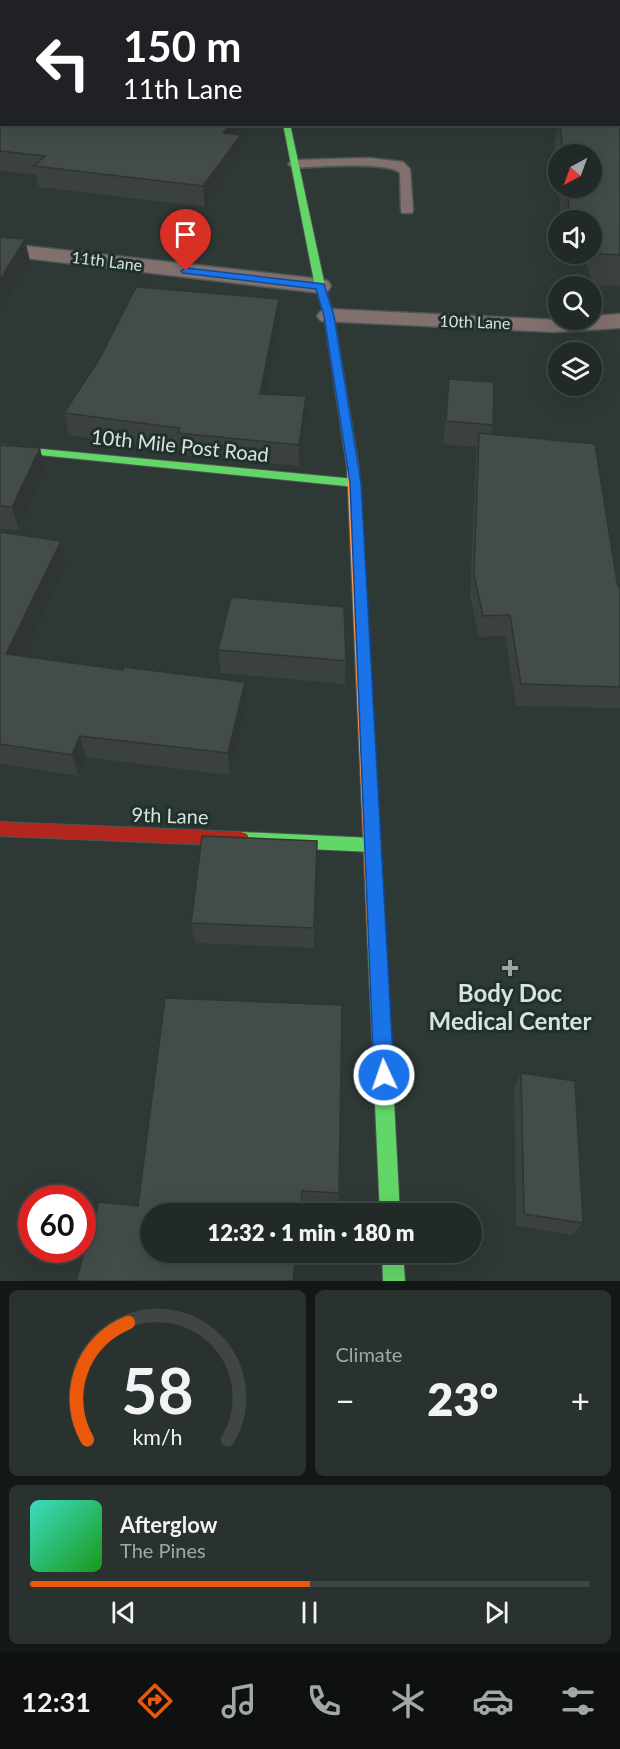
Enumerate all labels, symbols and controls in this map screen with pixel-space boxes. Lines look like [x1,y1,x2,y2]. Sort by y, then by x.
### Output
text: 150 m [123,21,241,71]
icon: left [24,24,102,102]
text: 11th Lane [123,72,243,105]
north arrow [548,144,602,198]
map controls [548,144,602,396]
pin [160,209,211,271]
button: sound [548,210,602,264]
icon: arrive [169,218,202,251]
street label: 11th Lane [71,247,143,274]
button: search [548,276,602,330]
street label: 10th Lane [439,311,511,332]
button: layers [548,342,602,396]
street label: 10th Mile Post Road [90,424,270,466]
street label: 9th Lane [131,802,209,828]
marker: Body Doc Medical Center [501,959,519,977]
place label: Body Doc Medical Center [429,978,591,1035]
position arrow [352,1043,416,1107]
speed limit sign: 60 [18,1185,96,1263]
text: 12:32 · 1 min · 180 m [208,1219,414,1246]
text: Climate [336,1342,402,1366]
text: 58 [121,1352,193,1427]
text: 23° [427,1372,498,1426]
text: − [336,1380,355,1420]
text: + [571,1380,590,1420]
text: km/h [132,1424,182,1450]
text: Afterglow [120,1511,217,1538]
text: The Pines [120,1538,206,1562]
icon: previous [107,1596,140,1629]
icon: pause [293,1596,326,1629]
icon: next [480,1596,513,1629]
icon: directions [134,1680,176,1722]
icon: music [218,1680,260,1722]
icon: phone [303,1680,345,1722]
icon: climate [387,1680,429,1722]
icon: car [472,1680,514,1722]
icon: filters [557,1680,599,1722]
text: 12:31 [21,1685,91,1718]

